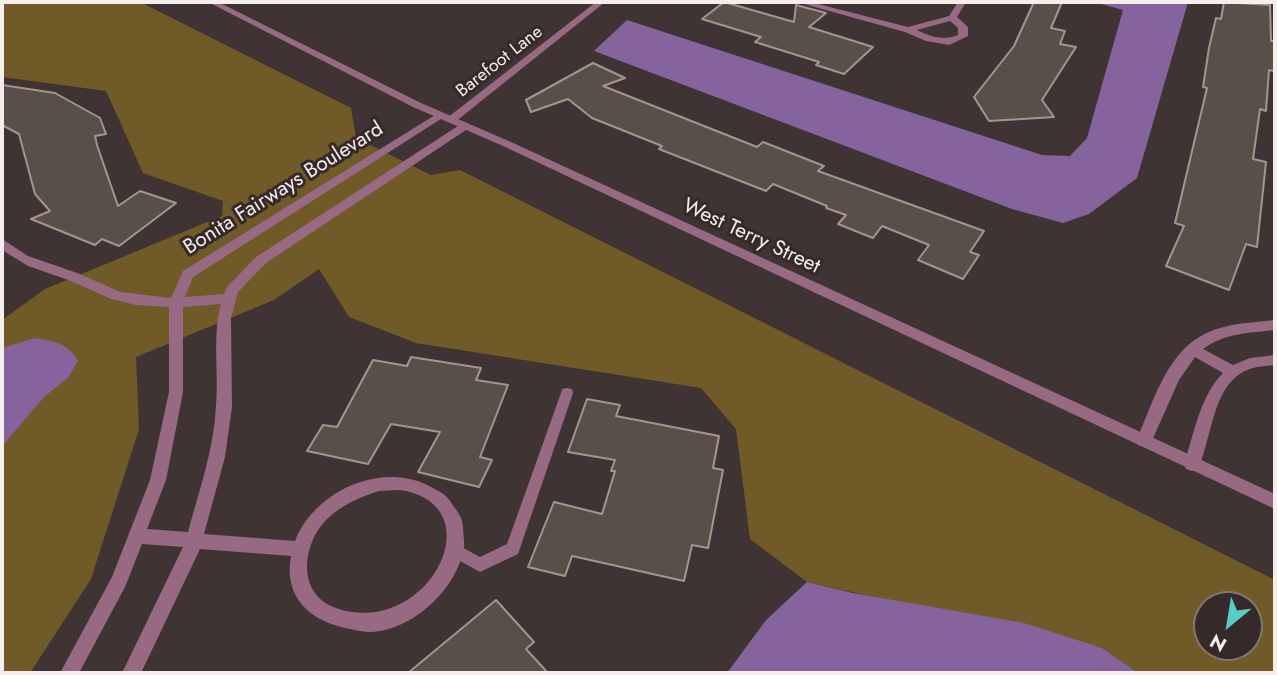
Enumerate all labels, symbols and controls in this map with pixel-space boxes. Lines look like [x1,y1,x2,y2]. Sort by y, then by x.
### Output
street label: Barefoot Lane [452,22,548,102]
street label: Bonita Fairways Boulevard [179,117,389,261]
street label: West Terry Street [678,194,824,280]
north arrow [1193,591,1263,661]
text: N [1205,627,1232,658]

